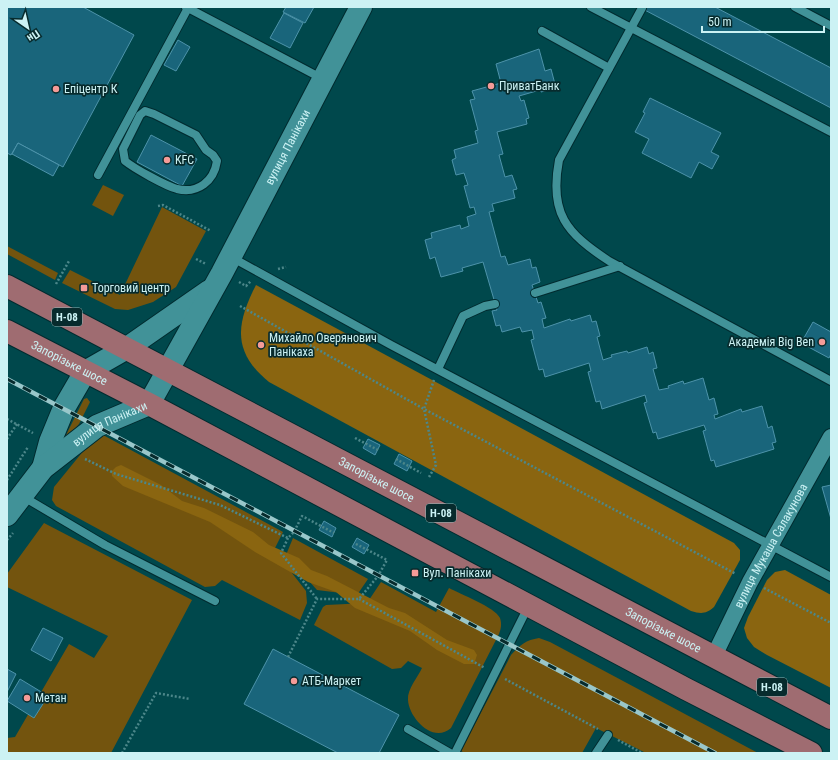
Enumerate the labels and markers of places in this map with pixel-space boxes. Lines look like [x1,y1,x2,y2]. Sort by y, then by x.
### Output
place label: ПриватБанк [499,79,560,93]
marker: ПриватБанк [486,81,496,91]
place label: Епіцентр К [64,82,118,96]
marker: Епіцентр К [51,84,61,94]
place label: KFC [175,153,194,167]
marker: KFC [162,155,172,165]
place label: Торговий центр [92,281,170,295]
marker: Торговий центр [79,283,89,293]
place label: Михайло Оверянович Панікаха [269,331,377,359]
place label: Академія Big Ben [728,335,814,349]
marker: Академія Big Ben [817,337,827,347]
marker: Михайло Оверянович Панікаха [256,340,266,350]
place label: Вул. Панікахи [423,566,491,580]
marker: Вул. Панікахи [410,568,420,578]
place label: АТБ-Маркет [302,674,361,688]
marker: АТБ-Маркет [289,676,299,686]
place label: Метан [35,691,67,705]
marker: Метан [22,693,32,703]

